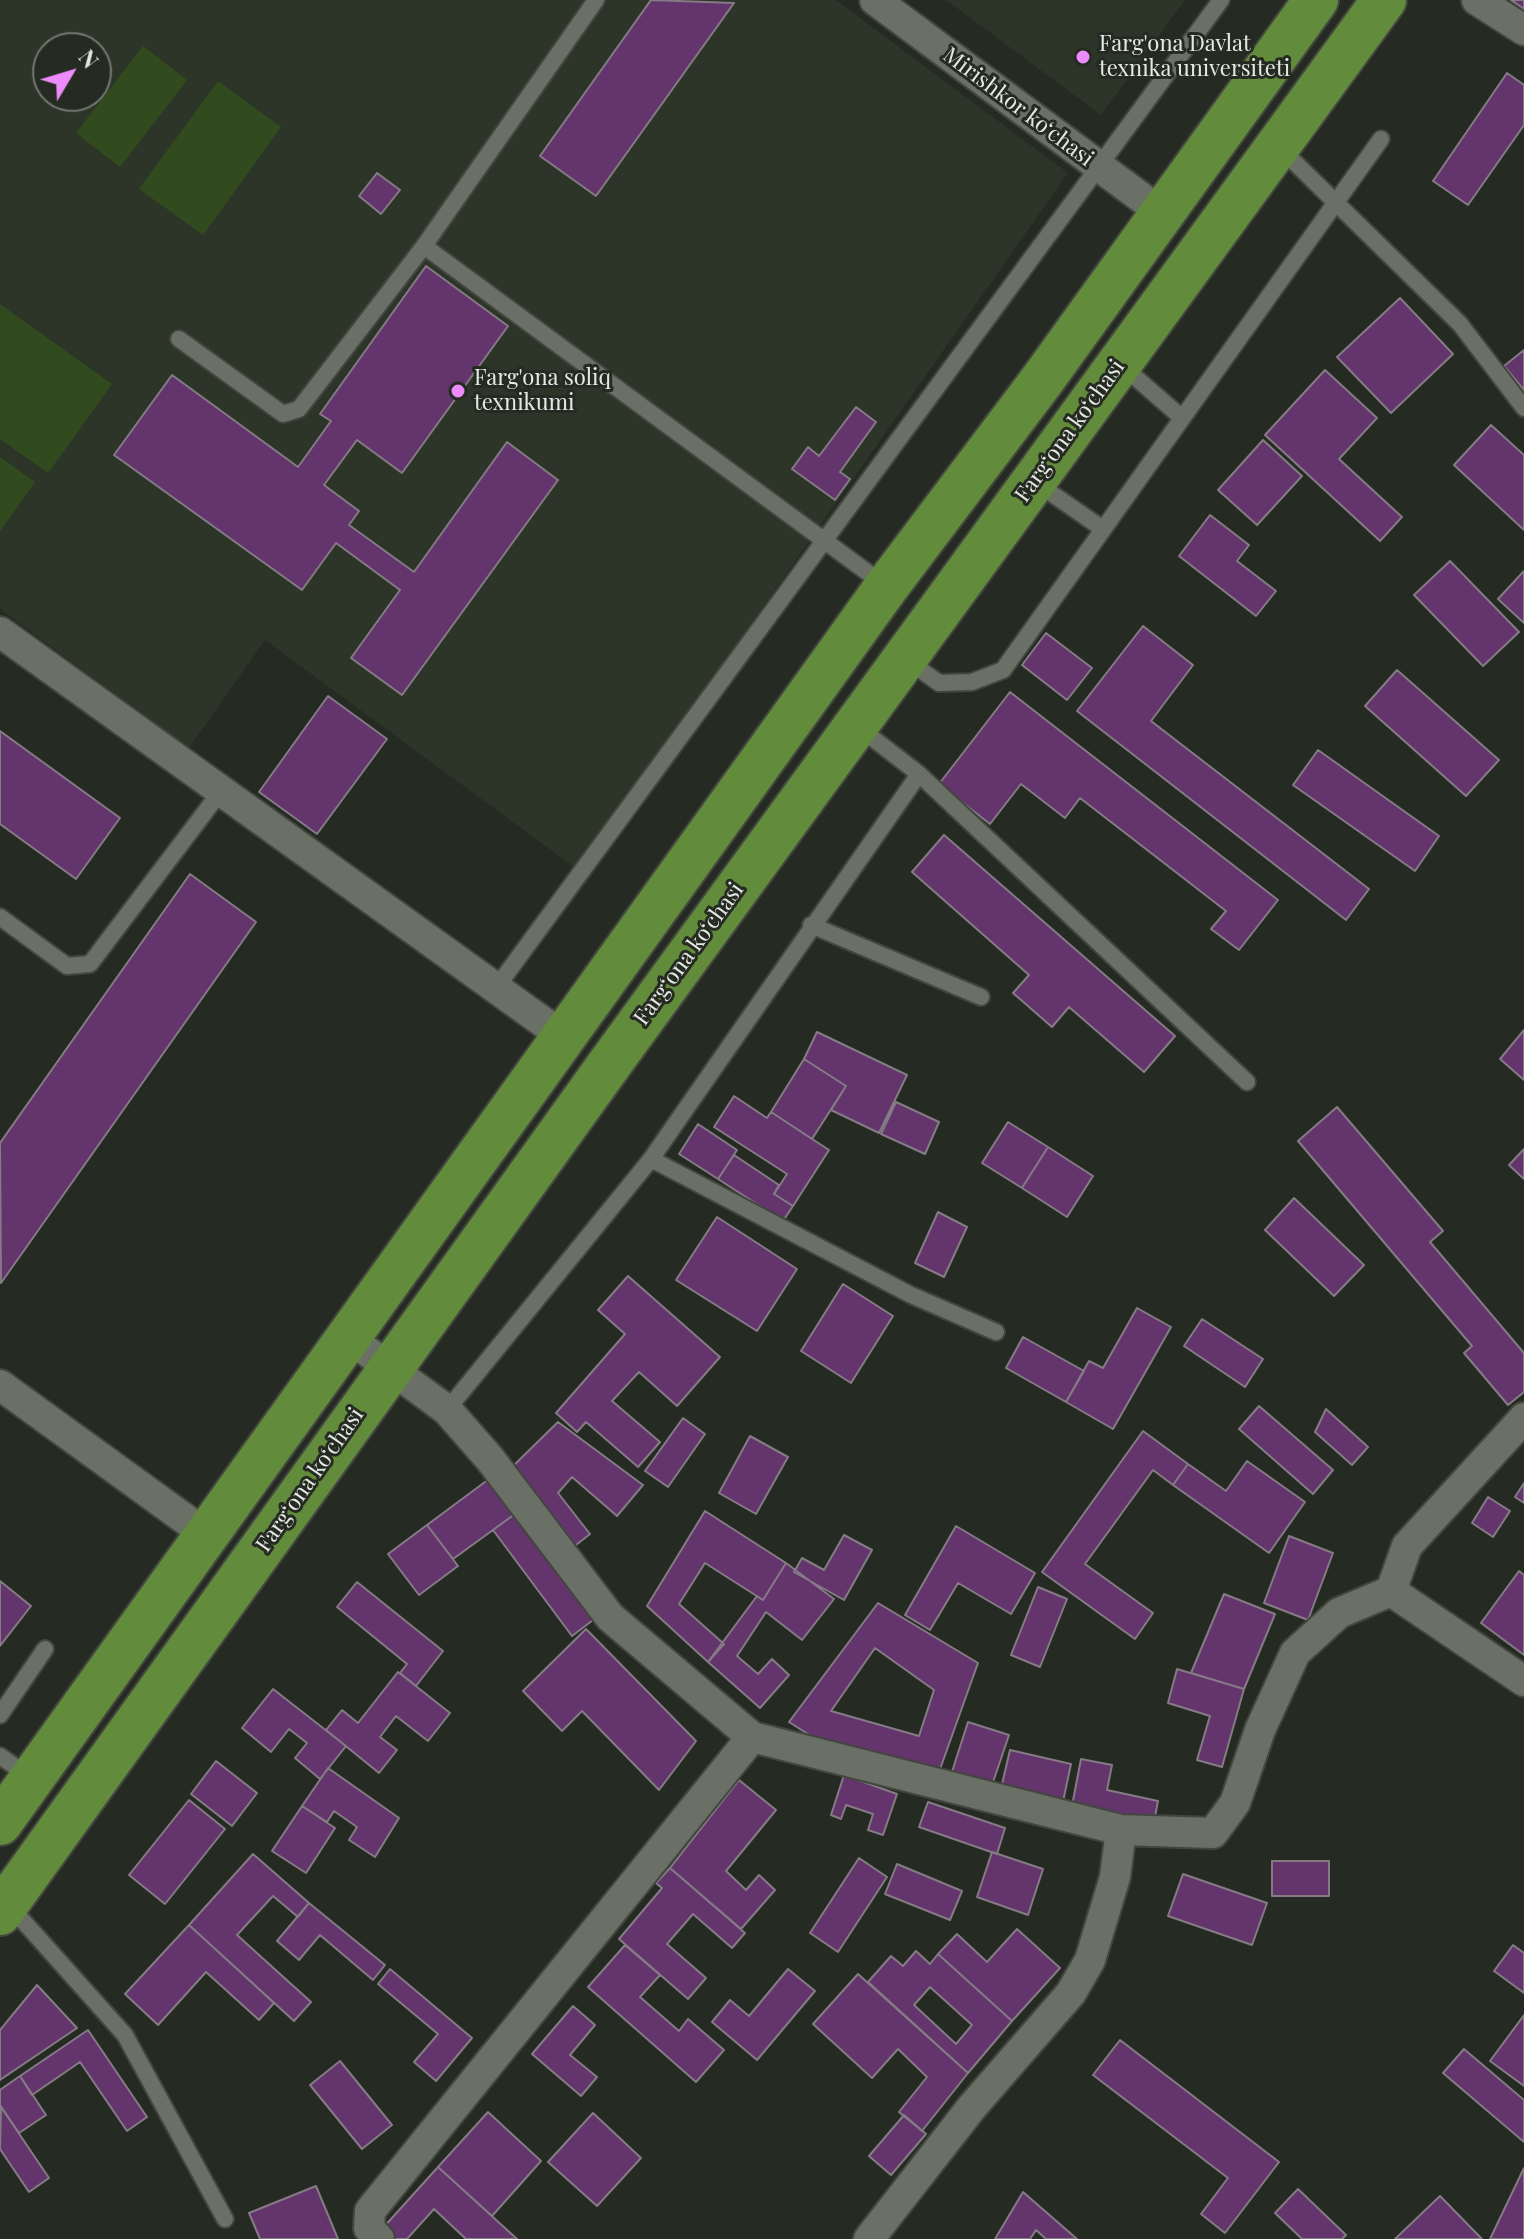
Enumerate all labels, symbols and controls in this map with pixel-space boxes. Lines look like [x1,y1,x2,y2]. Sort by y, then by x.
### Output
place label: Farg'ona Davlat texnika universiteti [1099,31,1290,82]
north arrow [32,32,112,112]
street label: Mirishkor koʻchasi [938,42,1098,172]
text: N [73,43,106,74]
marker: Farg'ona Davlat texnika universiteti [1074,48,1092,66]
street label: Fargʻona koʻchasi [1009,355,1131,507]
place label: Farg'ona soliq texnikumi [474,365,611,416]
marker: Farg'ona soliq texnikumi [449,382,467,400]
street label: Fargʻona koʻchasi [628,878,750,1030]
street label: Fargʻona koʻchasi [251,1403,369,1557]

